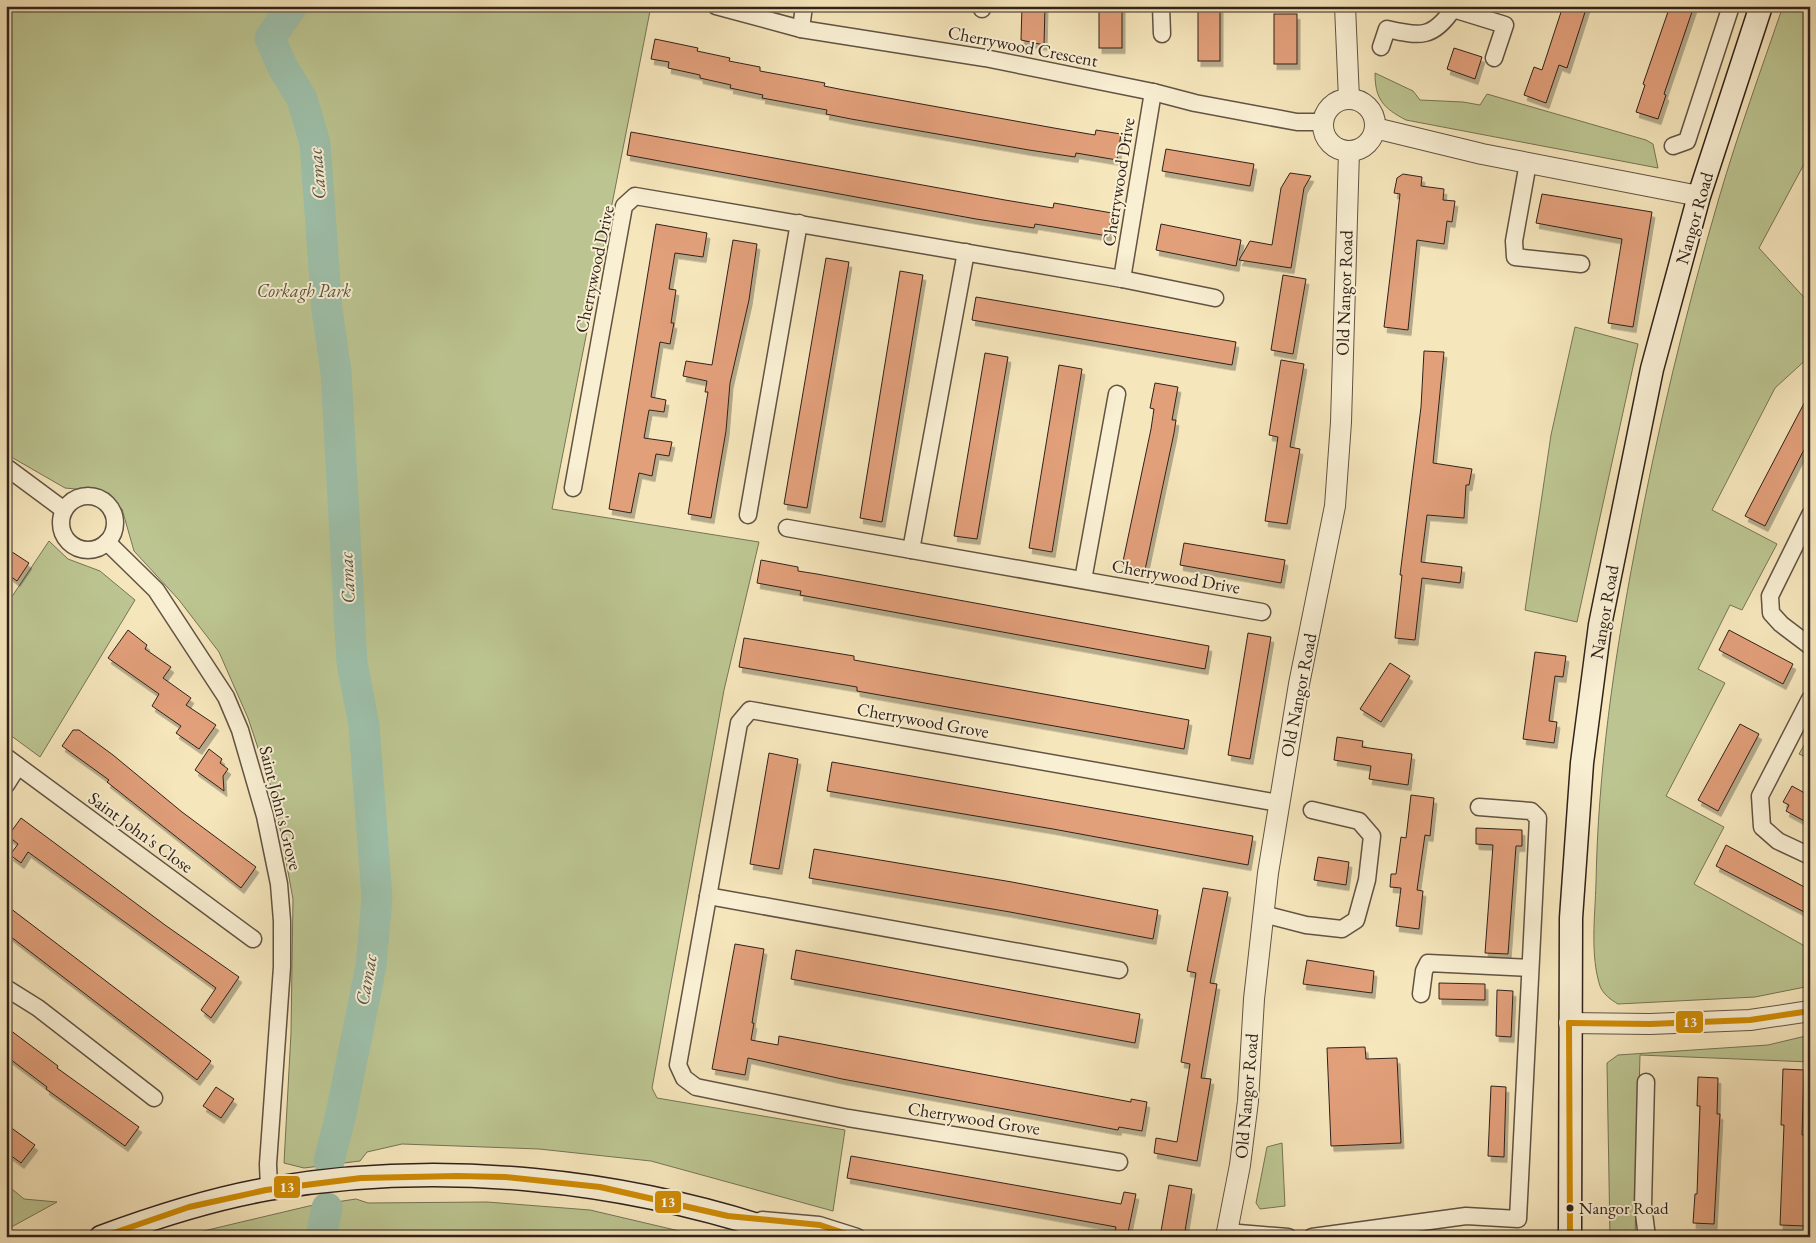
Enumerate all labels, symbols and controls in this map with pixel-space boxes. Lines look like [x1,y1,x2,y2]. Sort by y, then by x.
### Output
street label: Cherrywood Crescent [946,20,1100,72]
street label: Cherrywood Drive [1096,116,1140,248]
water label: Camac [302,146,332,201]
street label: Nangor Road [1670,168,1718,267]
street label: Cherrywood Drive [569,203,619,335]
street label: Old Nangor Road [1330,229,1358,356]
park label: Corkagh Park [257,279,351,303]
water label: Camac [333,551,361,604]
street label: Cherrywood Drive [1110,553,1242,599]
street label: Nangor Road [1584,562,1624,661]
street label: Old Nangor Road [1275,630,1321,759]
street label: Cherrywood Grove [855,697,991,743]
street label: Saint John's Grove [254,743,308,873]
street label: Saint John's Close [84,786,198,878]
water label: Camac [349,952,383,1007]
line badge: 13 [1675,1010,1704,1034]
text: 13 [1683,1013,1697,1031]
street label: Old Nangor Road [1229,1031,1263,1160]
street label: Cherrywood Grove [906,1096,1042,1140]
line badge: 13 [273,1175,301,1199]
text: 13 [280,1178,294,1196]
line badge: 13 [654,1190,682,1214]
text: 13 [661,1193,675,1211]
place label: Nangor Road [1579,1197,1669,1219]
marker: Nangor Road [1565,1203,1575,1213]

